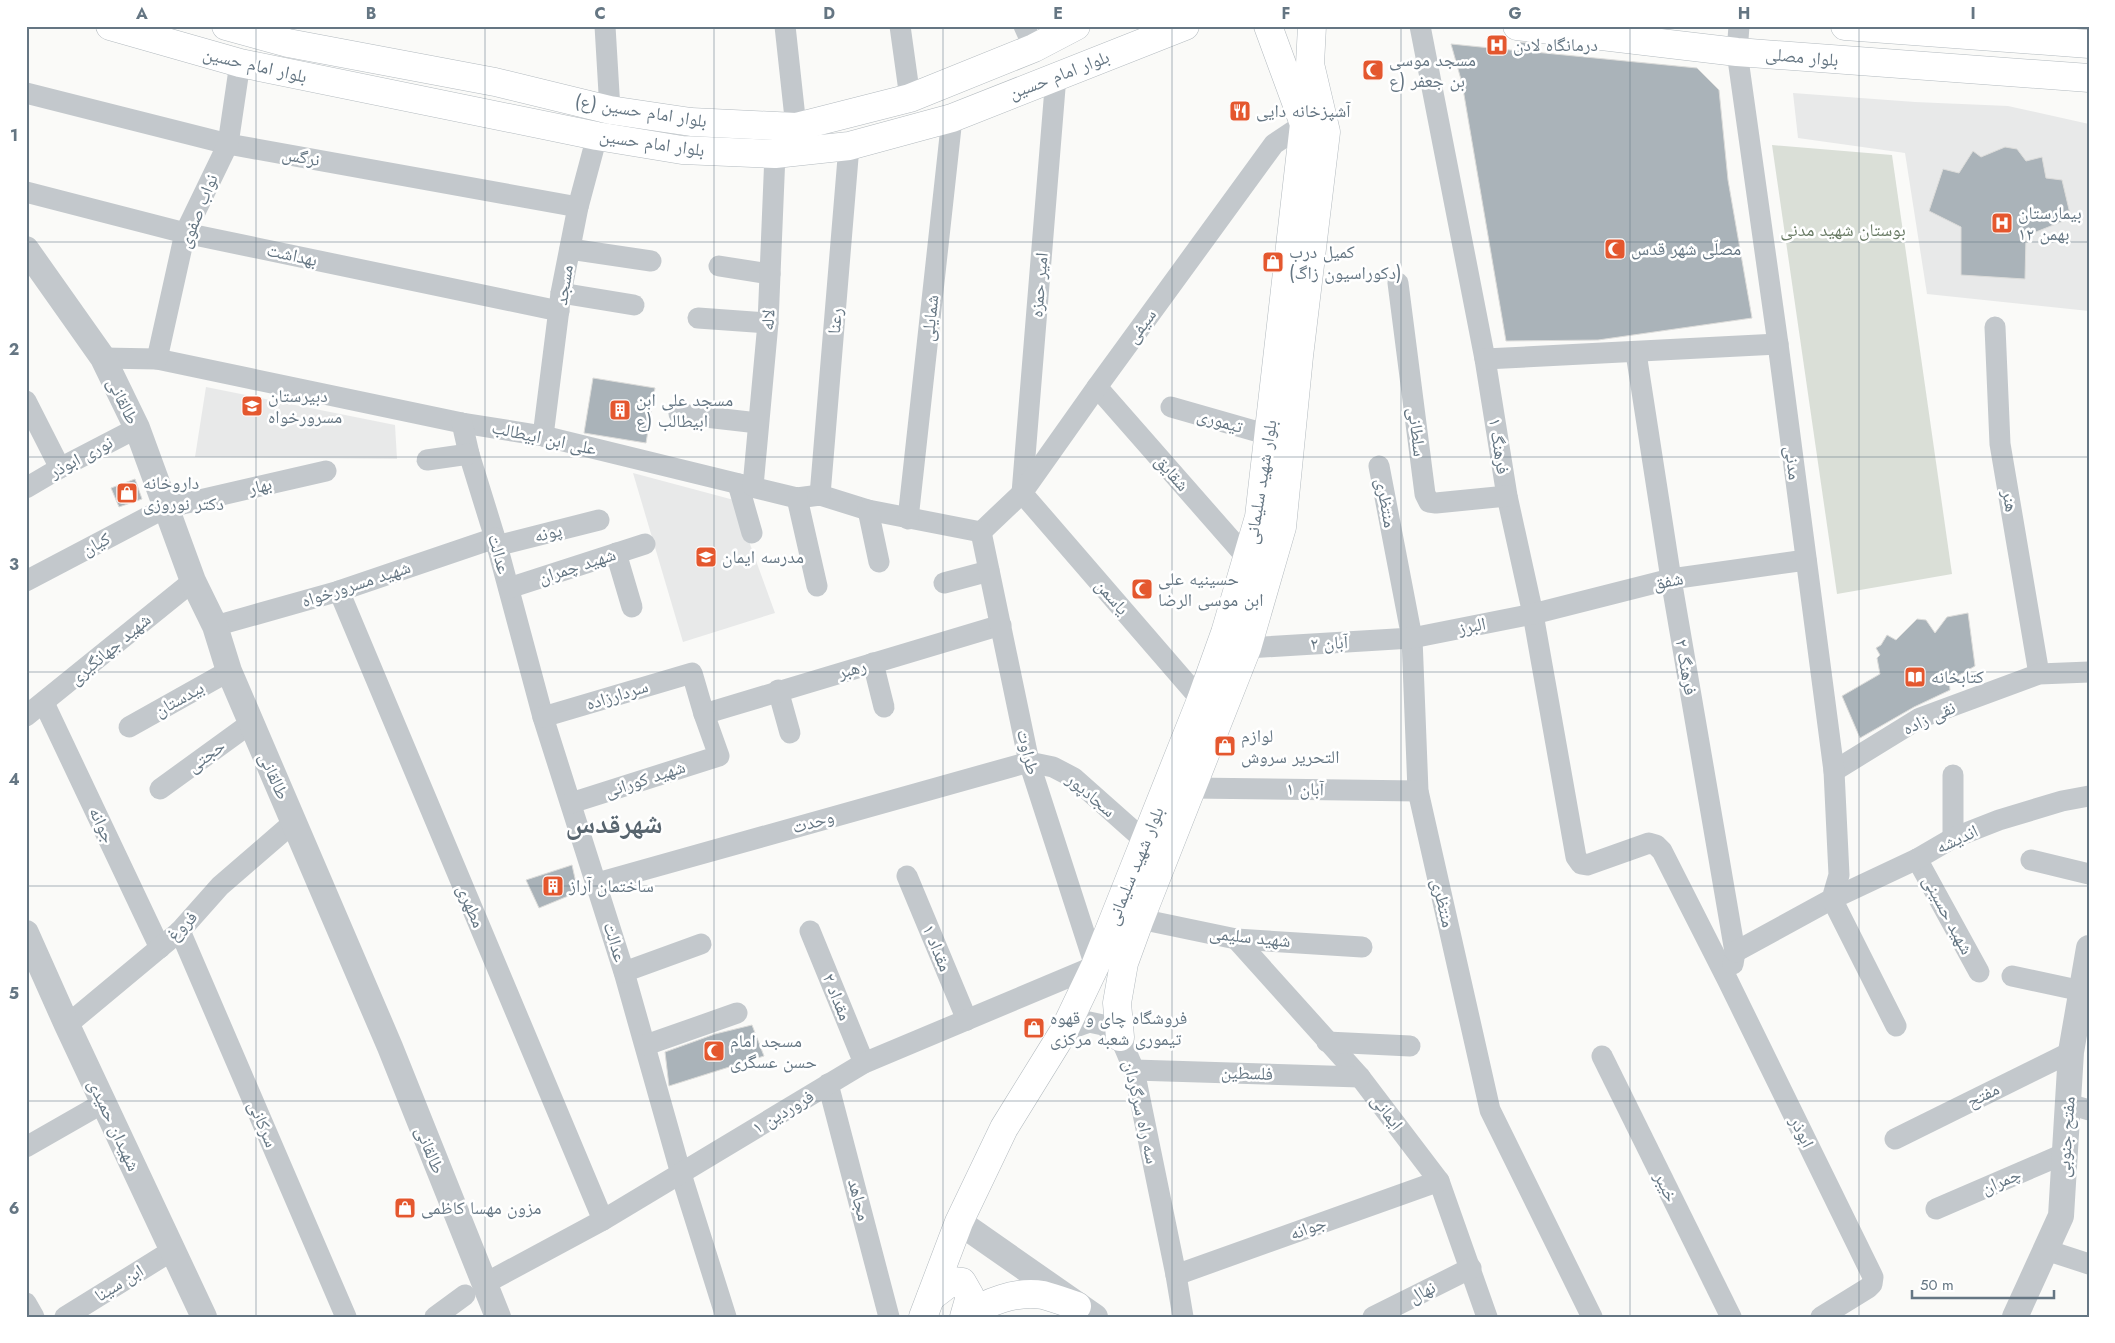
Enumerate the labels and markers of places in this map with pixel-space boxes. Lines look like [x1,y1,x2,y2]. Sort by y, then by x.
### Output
place label: درمانگاه لادن [1513,32,1598,58]
hospital icon: درمانگاه لادن [1485,33,1509,57]
place label: مسجد موسی بن جعفر (ع [1389,47,1476,94]
mosque icon: مسجد موسی بن جعفر (ع [1361,58,1385,82]
place label: آشپزخانه دایی [1256,98,1351,124]
restaurant icon: آشپزخانه دایی [1228,99,1252,123]
place label: بیمارستان ۱۲ بهمن [2018,200,2082,247]
hospital icon: بیمارستان ۱۲ بهمن [1990,211,2014,235]
place label: مصلّی شهر قدس [1631,236,1741,262]
mosque icon: مصلّی شهر قدس [1603,237,1627,261]
place label: کمیل درب (دکوراسیون زاگ) [1289,239,1402,286]
shop icon: کمیل درب (دکوراسیون زاگ) [1261,250,1285,274]
place label: دبیرستان مسرورخواه [268,383,342,430]
place label: مسجد علی ابن ابیطالب (ع [636,387,733,434]
school or university icon: دبیرستان مسرورخواه [240,394,264,418]
building icon: مسجد علی ابن ابیطالب (ع [608,398,632,422]
place label: داروخانه دکتر نوروزی [143,470,224,517]
shop icon: داروخانه دکتر نوروزی [115,481,139,505]
place label: مدرسه ایمان [722,544,804,570]
school or university icon: مدرسه ایمان [694,545,718,569]
place label: حسینیه علی ابن موسی الرضا [1158,566,1263,613]
mosque icon: حسینیه علی ابن موسی الرضا [1130,577,1154,601]
place label: کتابخانه [1931,664,1985,690]
library icon: کتابخانه [1903,665,1927,689]
place label: لوازم التحریر سروش [1241,723,1339,770]
shop icon: لوازم التحریر سروش [1213,734,1237,758]
place label: ساختمان آراز [568,873,654,899]
building icon: ساختمان آراز [541,874,565,898]
place label: فروشگاه چای و قهوه تیموری شعبه مرکزی [1050,1005,1187,1052]
shop icon: فروشگاه چای و قهوه تیموری شعبه مرکزی [1022,1016,1046,1040]
place label: مسجد امام حسن عسگری [730,1028,817,1075]
mosque icon: مسجد امام حسن عسگری [702,1039,726,1063]
place label: مزون مهسا کاظمی [421,1195,542,1221]
shop icon: مزون مهسا کاظمی [393,1196,417,1220]

